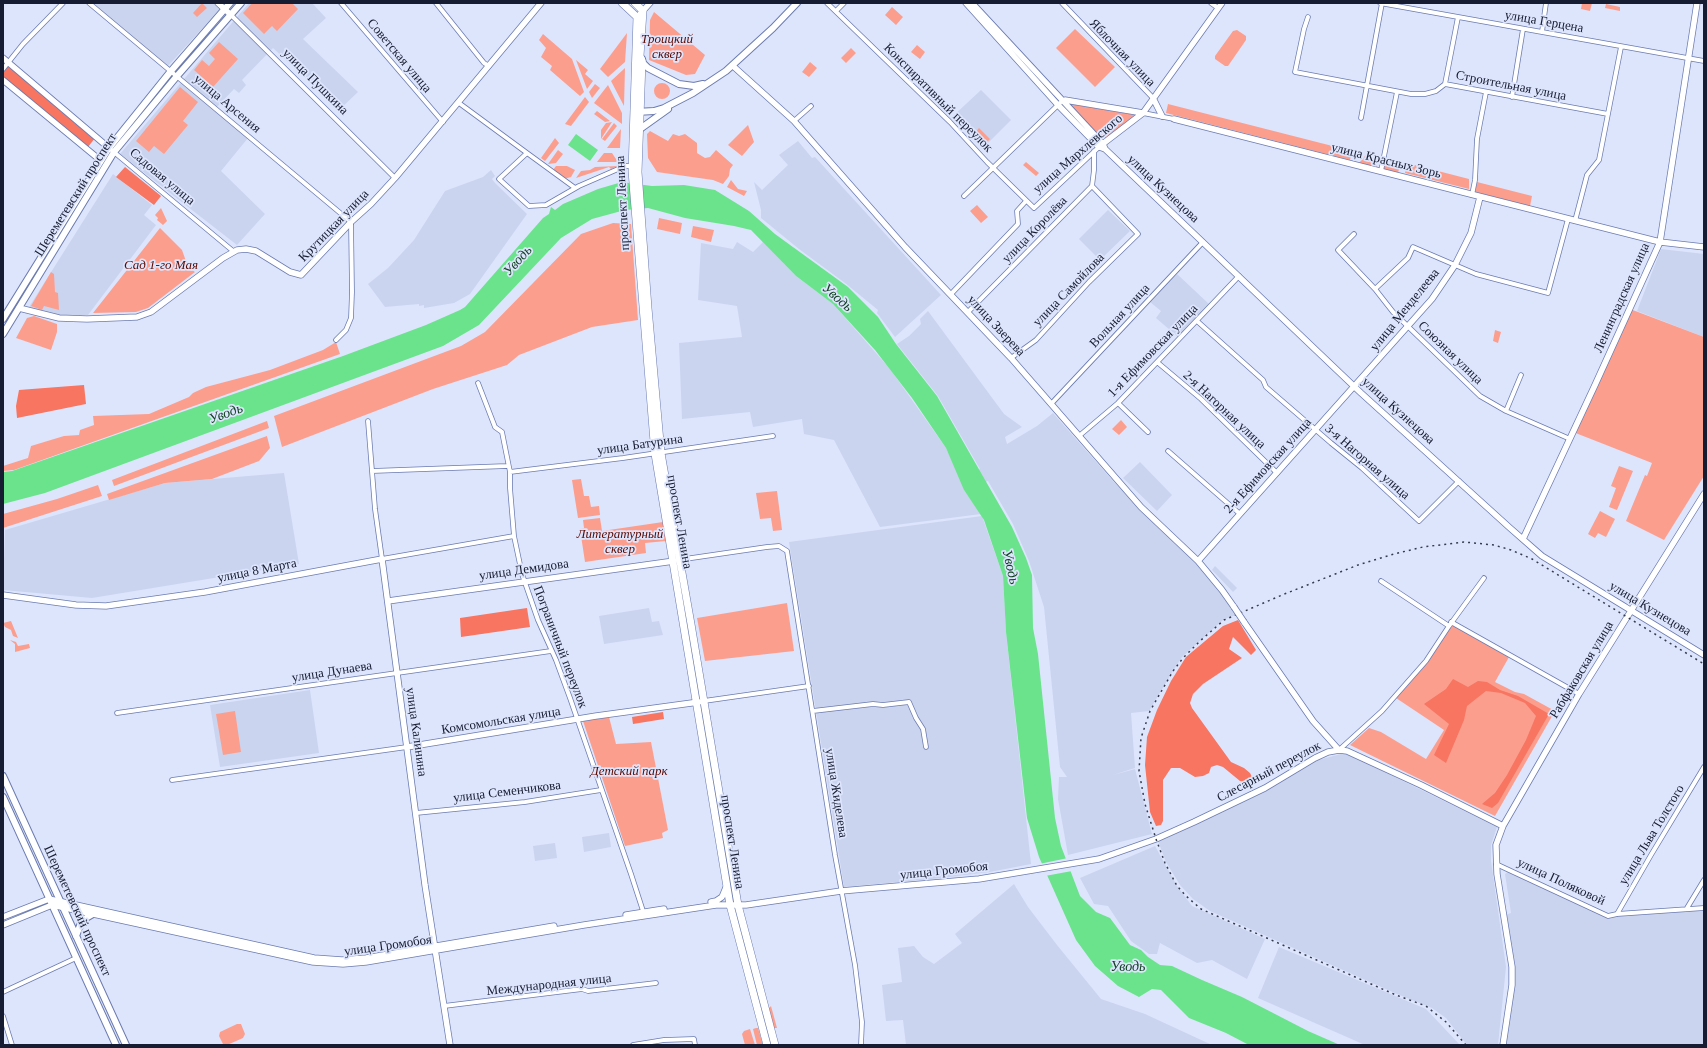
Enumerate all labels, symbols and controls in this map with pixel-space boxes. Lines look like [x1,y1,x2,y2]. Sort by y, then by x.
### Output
street label: улица Герцена [1503,7,1585,37]
street label: Советская улица [364,16,434,96]
street label: Яблочная улица [1086,16,1158,90]
park label: Троицкий сквер [641,32,693,63]
street label: Конспиративный переулок [880,40,996,156]
street label: улица Пушкина [279,46,351,118]
street label: Строительная улица [1454,68,1568,104]
street label: улица Арсения [190,71,264,137]
street label: улица Мархлевского [1030,111,1126,197]
street label: Шереметевский проспект [32,130,120,260]
street label: улица Красных Зорь [1329,140,1443,182]
street label: Садовая улица [126,145,198,209]
street label: улица Кузнецова [1124,152,1202,226]
street label: проспект Ленина [613,155,633,251]
street label: Крутицкая улица [296,187,372,265]
street label: улица Королёва [999,193,1071,267]
street label: Ленинградская улица [1591,241,1653,355]
water label: Уводь [500,242,536,280]
street label: улица Самойлова [1030,250,1108,330]
park label: Сад 1-го Мая [124,258,198,274]
street label: улица Менделеева [1367,266,1443,354]
water label: Уводь [818,280,856,316]
street label: Вольная улица [1087,281,1153,351]
street label: улица Зверева [964,292,1028,360]
street label: 1-я Ефимовская улица [1105,301,1201,401]
street label: Союзная улица [1414,318,1486,388]
street label: 2-я Нагорная улица [1179,368,1269,452]
street label: улица Кузнецова [1358,374,1438,448]
water label: Уводь [207,400,245,428]
street label: 2-я Ефимовская улица [1221,415,1315,517]
street label: 3-я Нагорная улица [1321,421,1413,503]
street label: улица Батурина [596,431,684,459]
street label: проспект Ленина [663,474,695,570]
park label: Литературный сквер [577,527,663,558]
water label: Уводь [998,548,1022,586]
street label: улица 8 Марта [216,556,298,586]
street label: улица Демидова [478,556,570,584]
street label: улица Кузнецова [1606,578,1694,640]
street label: Пограничный переулок [529,584,591,710]
street label: Рабфаковская улица [1547,618,1617,722]
street label: улица Дунаева [291,658,373,686]
street label: улица Калинина [402,686,430,778]
street label: Комсомольская улица [440,704,562,738]
street label: Слесарный переулок [1214,738,1324,806]
street label: улица Жиделева [821,747,851,839]
park label: Детский парк [591,764,667,780]
street label: улица Семенчикова [452,778,562,806]
street label: улица Льва Толстого [1616,782,1688,888]
street label: проспект Ленина [717,794,747,890]
street label: Шереметевский проспект [40,843,114,979]
street label: улица Поляковой [1515,855,1607,909]
street label: улица Громобоя [899,859,989,883]
street label: улица Громобоя [343,932,433,960]
water label: Уводь [1111,959,1145,975]
street label: Международная улица [486,971,612,999]

